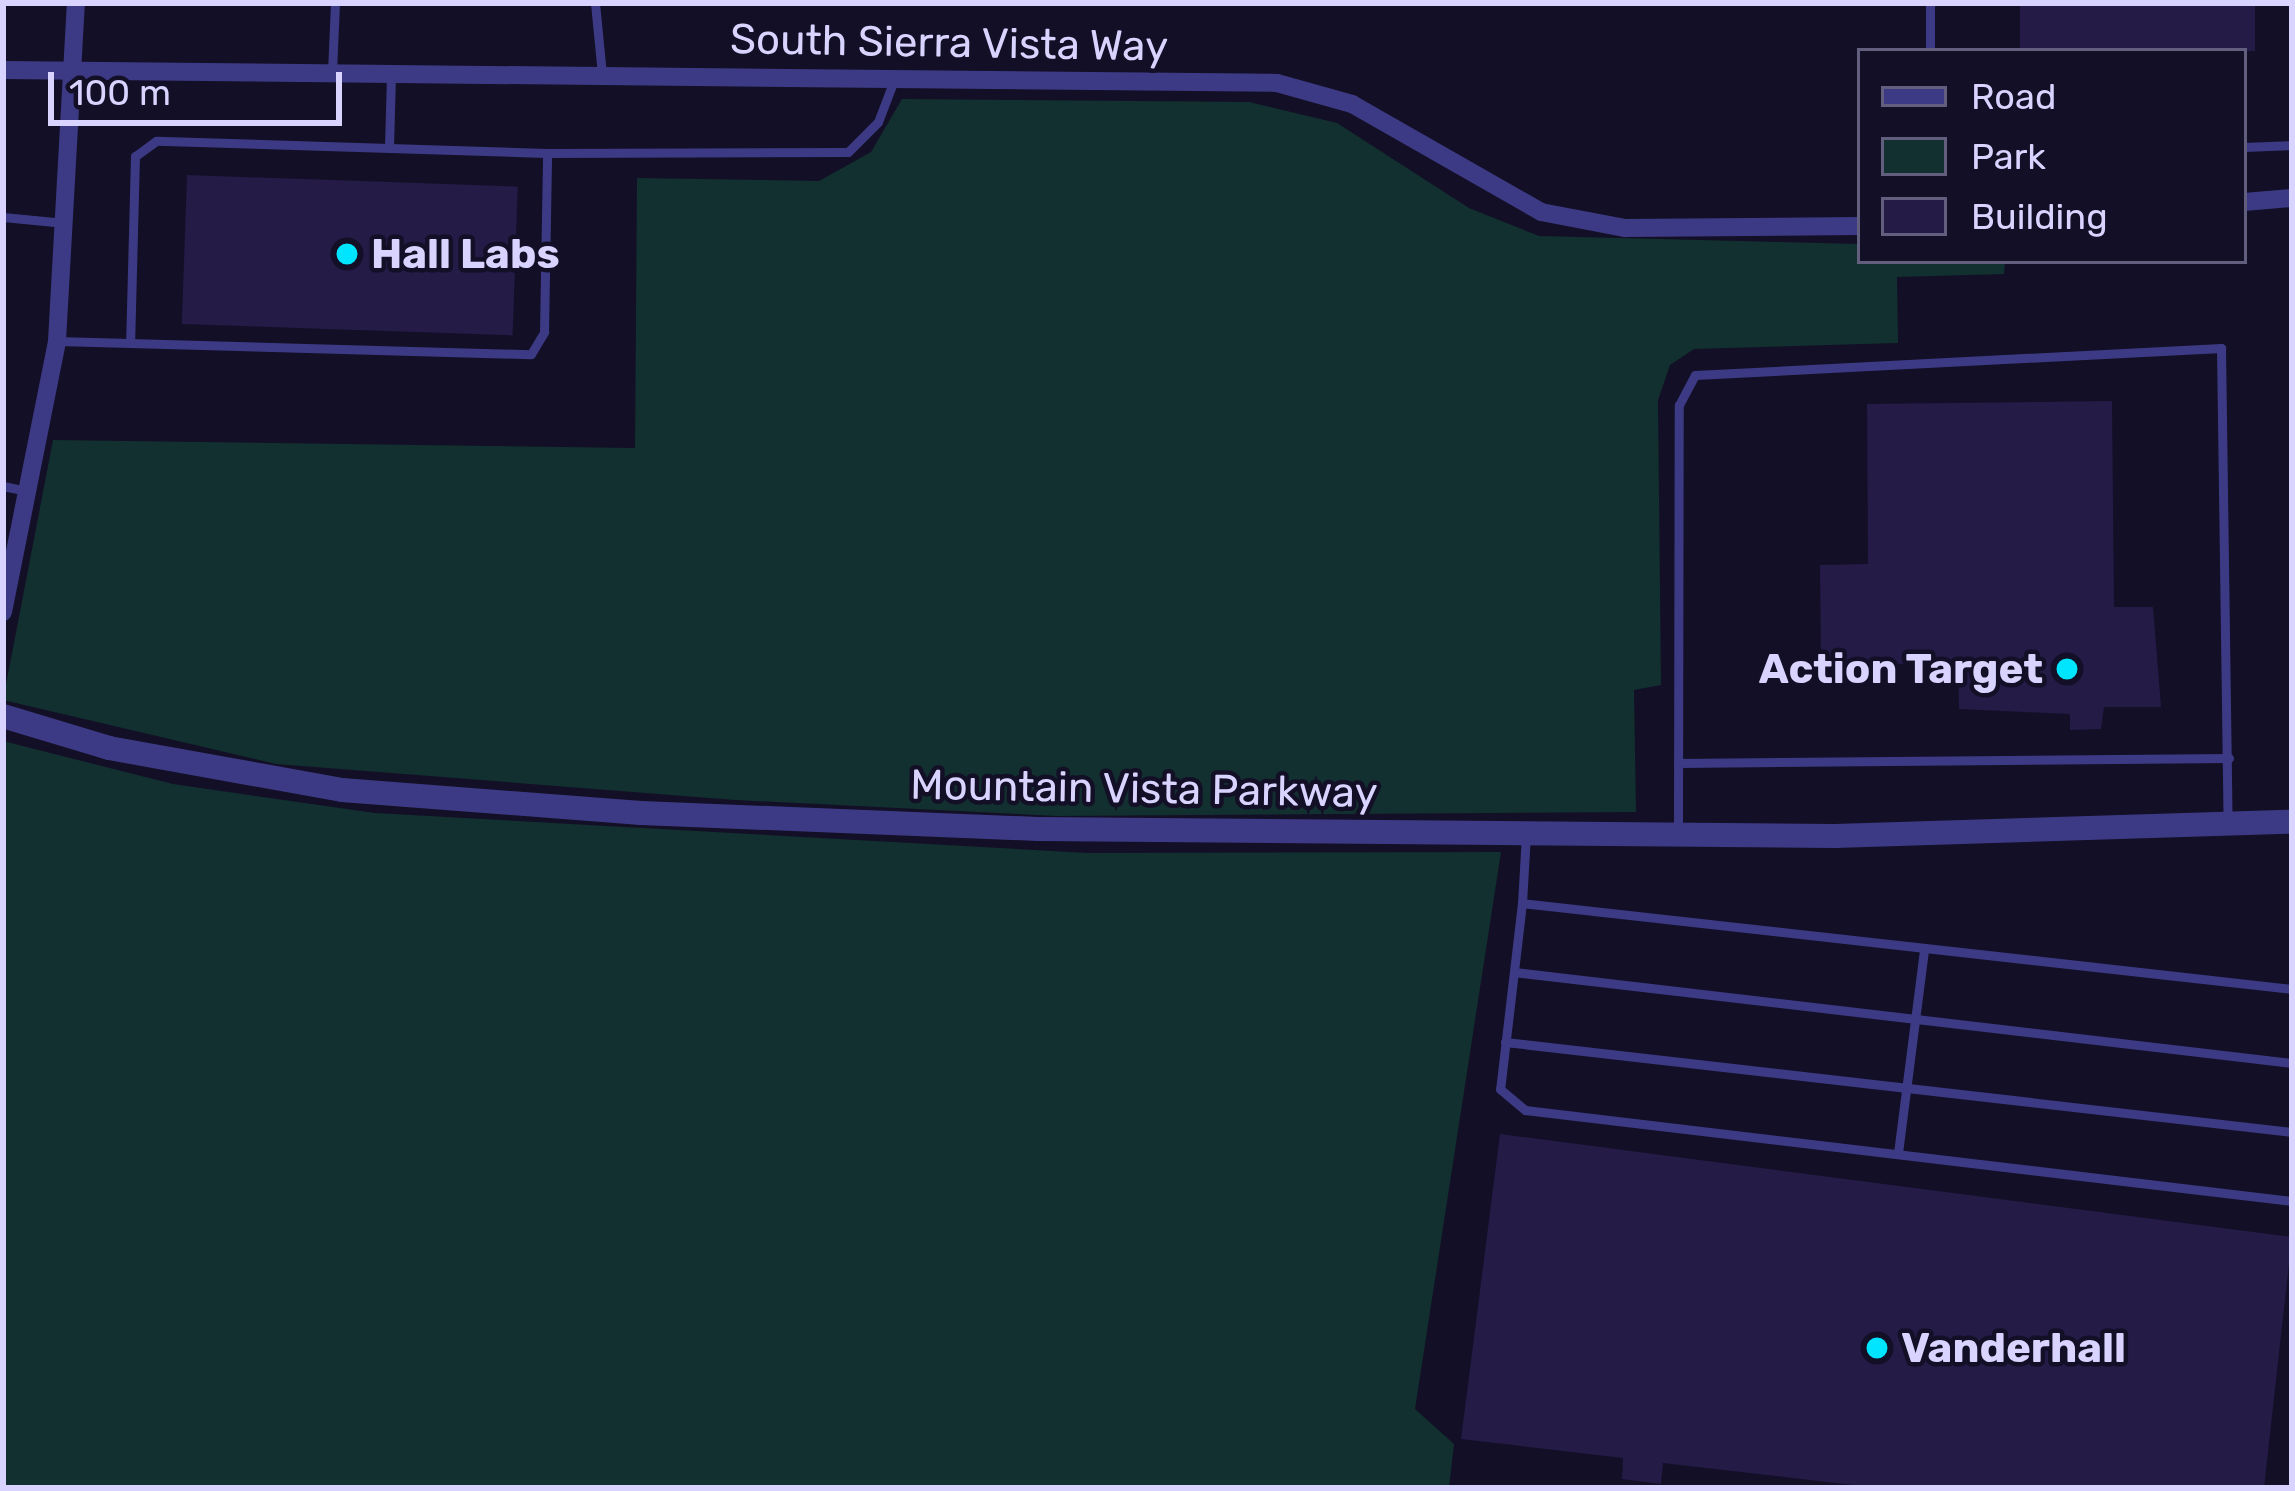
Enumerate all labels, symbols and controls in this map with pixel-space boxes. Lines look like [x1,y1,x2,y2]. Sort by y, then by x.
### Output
street label: South Sierra Vista Way [729,14,1169,72]
scale bar [54,48,348,122]
legend [1857,48,2247,264]
text: 100 m [69,71,171,114]
text: Road [1971,75,2056,118]
text: Park [1971,135,2046,178]
text: Building [1971,195,2108,238]
place label: Hall Labs [371,229,560,279]
marker: Hall Labs [334,241,360,267]
place label: Action Target [1758,644,2043,694]
marker: Action Target [2054,656,2080,682]
street label: Mountain Vista Parkway [909,760,1379,818]
place label: Vanderhall [1901,1323,2126,1373]
marker: Vanderhall [1864,1335,1890,1361]

